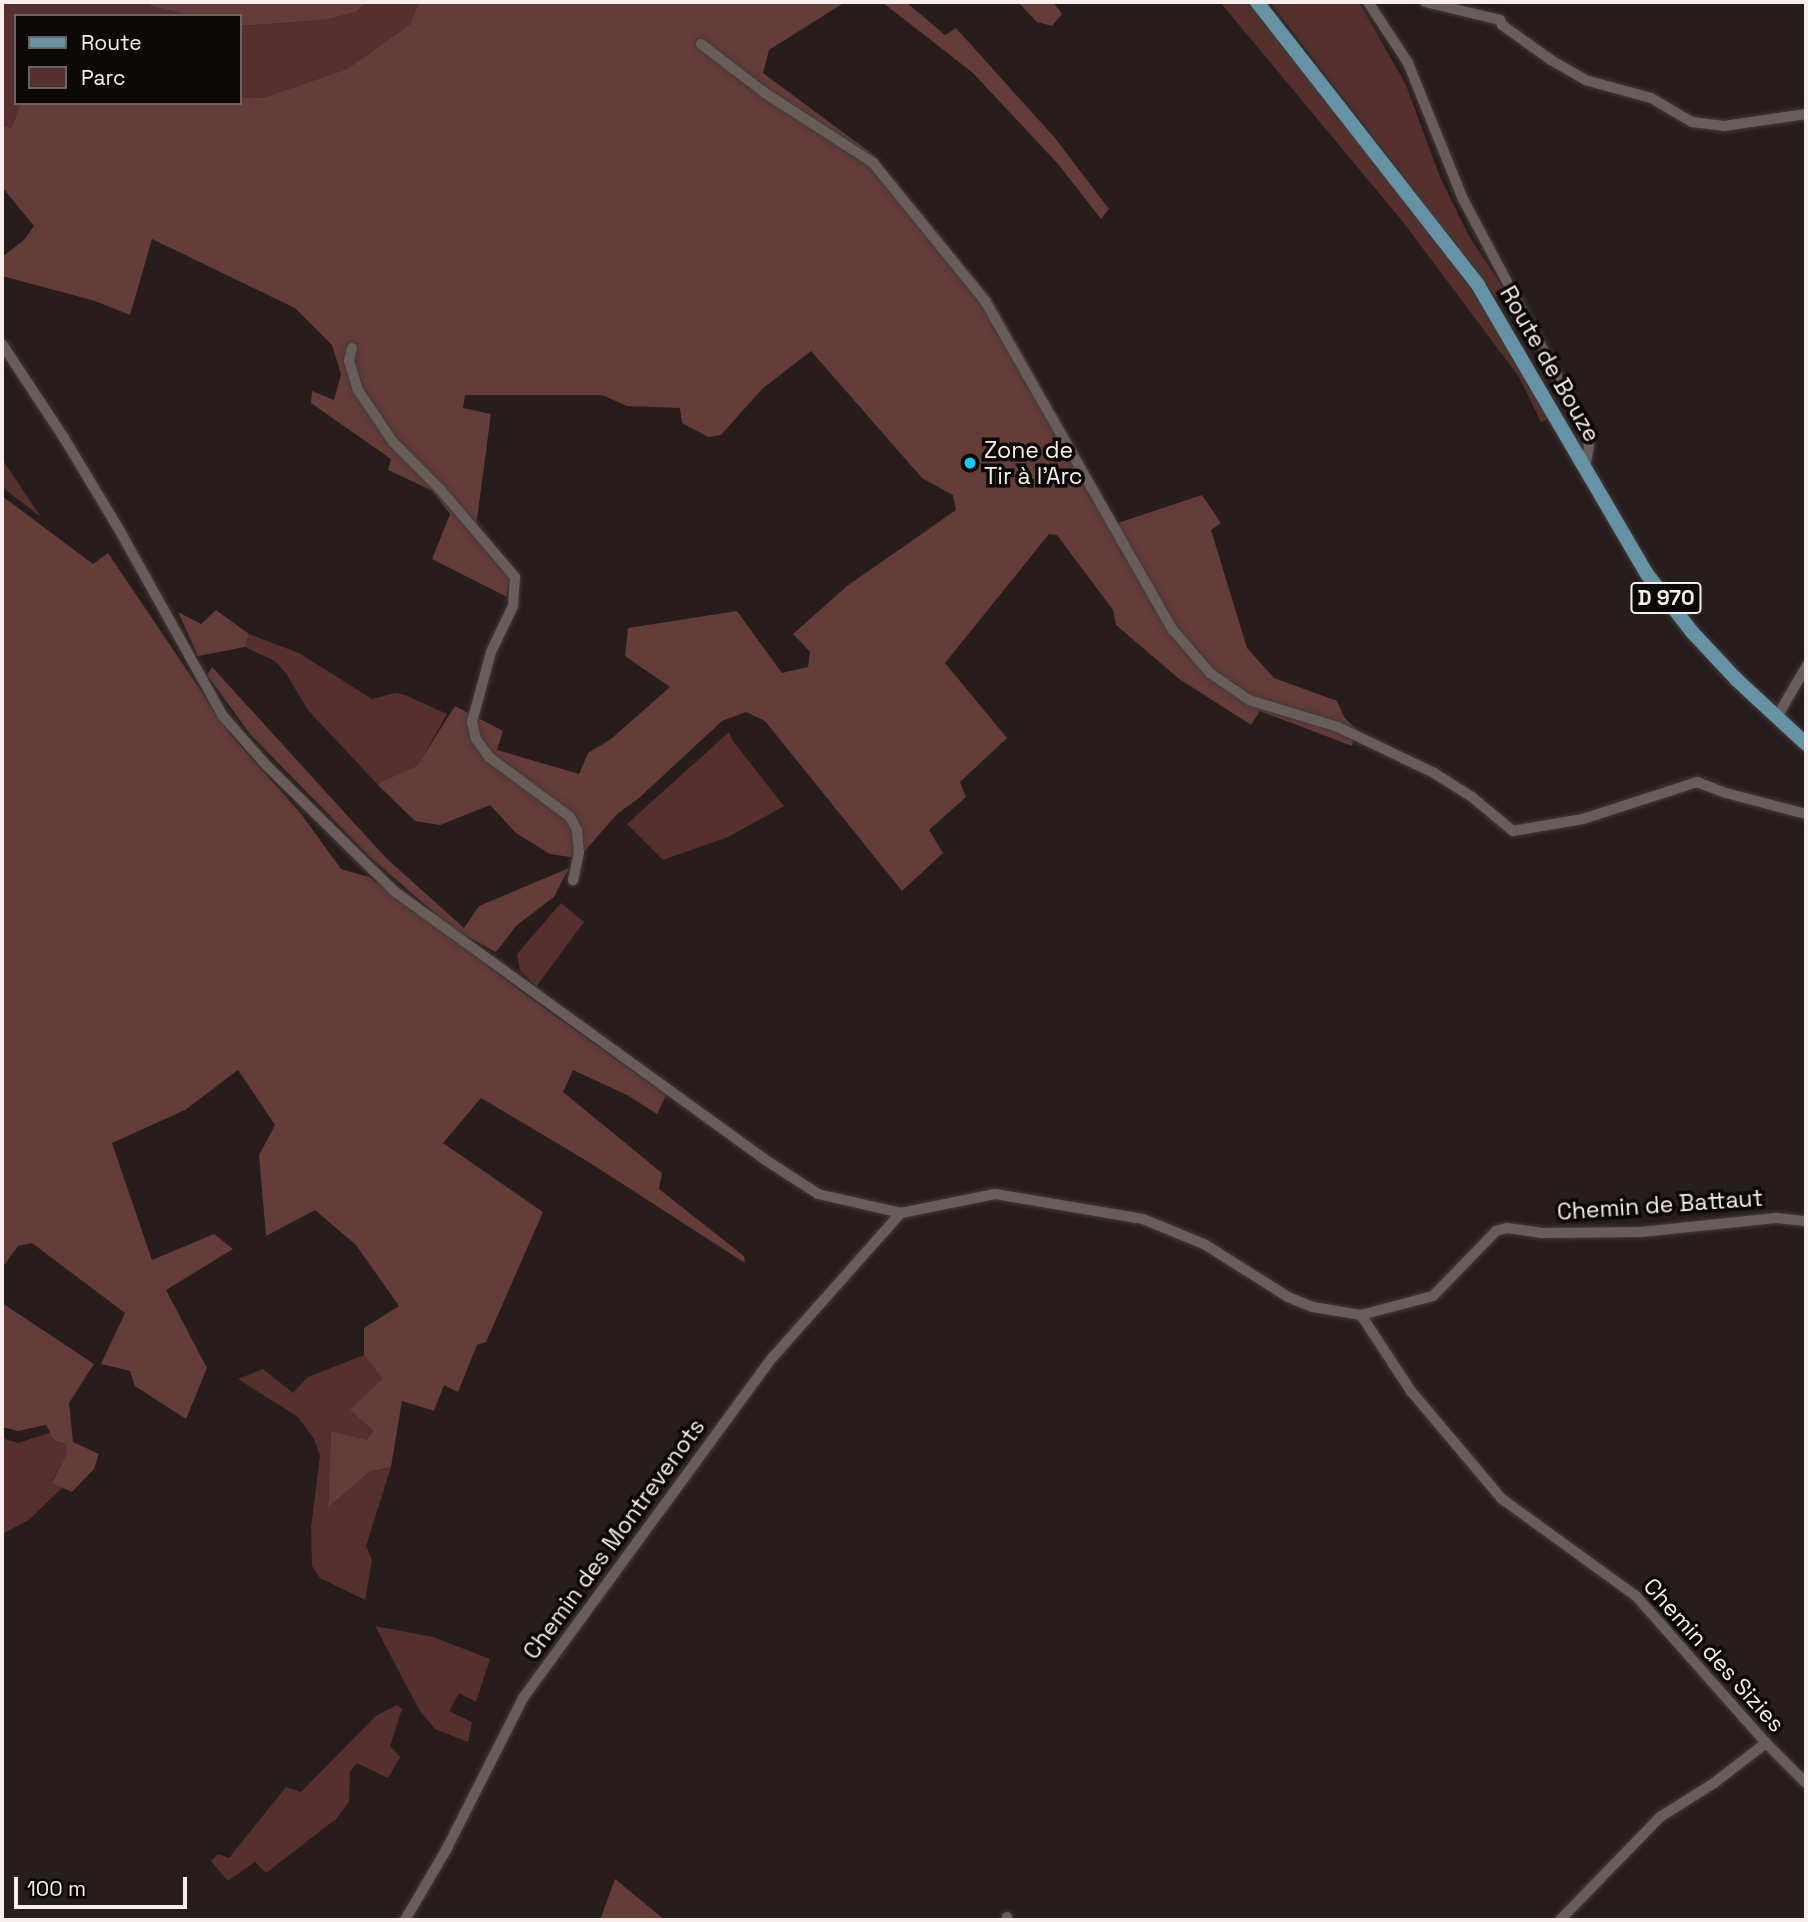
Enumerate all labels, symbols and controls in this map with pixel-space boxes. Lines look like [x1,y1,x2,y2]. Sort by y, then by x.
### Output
legend [14,14,242,105]
text: Route [81,29,142,56]
text: Parc [81,64,126,91]
street label: Route de Bouze [1494,281,1606,447]
place label: Zone de Tir à l'Arc [984,436,1083,490]
marker: Zone de Tir à l'Arc [962,455,978,471]
road number: D 970 [1629,580,1703,616]
street label: Chemin de Battaut [1556,1184,1764,1226]
street label: Chemin des Montrevenots [518,1413,710,1665]
street label: Chemin des Sizies [1638,1572,1790,1738]
scale bar [18,1862,191,1906]
text: 100 m [27,1875,86,1902]

